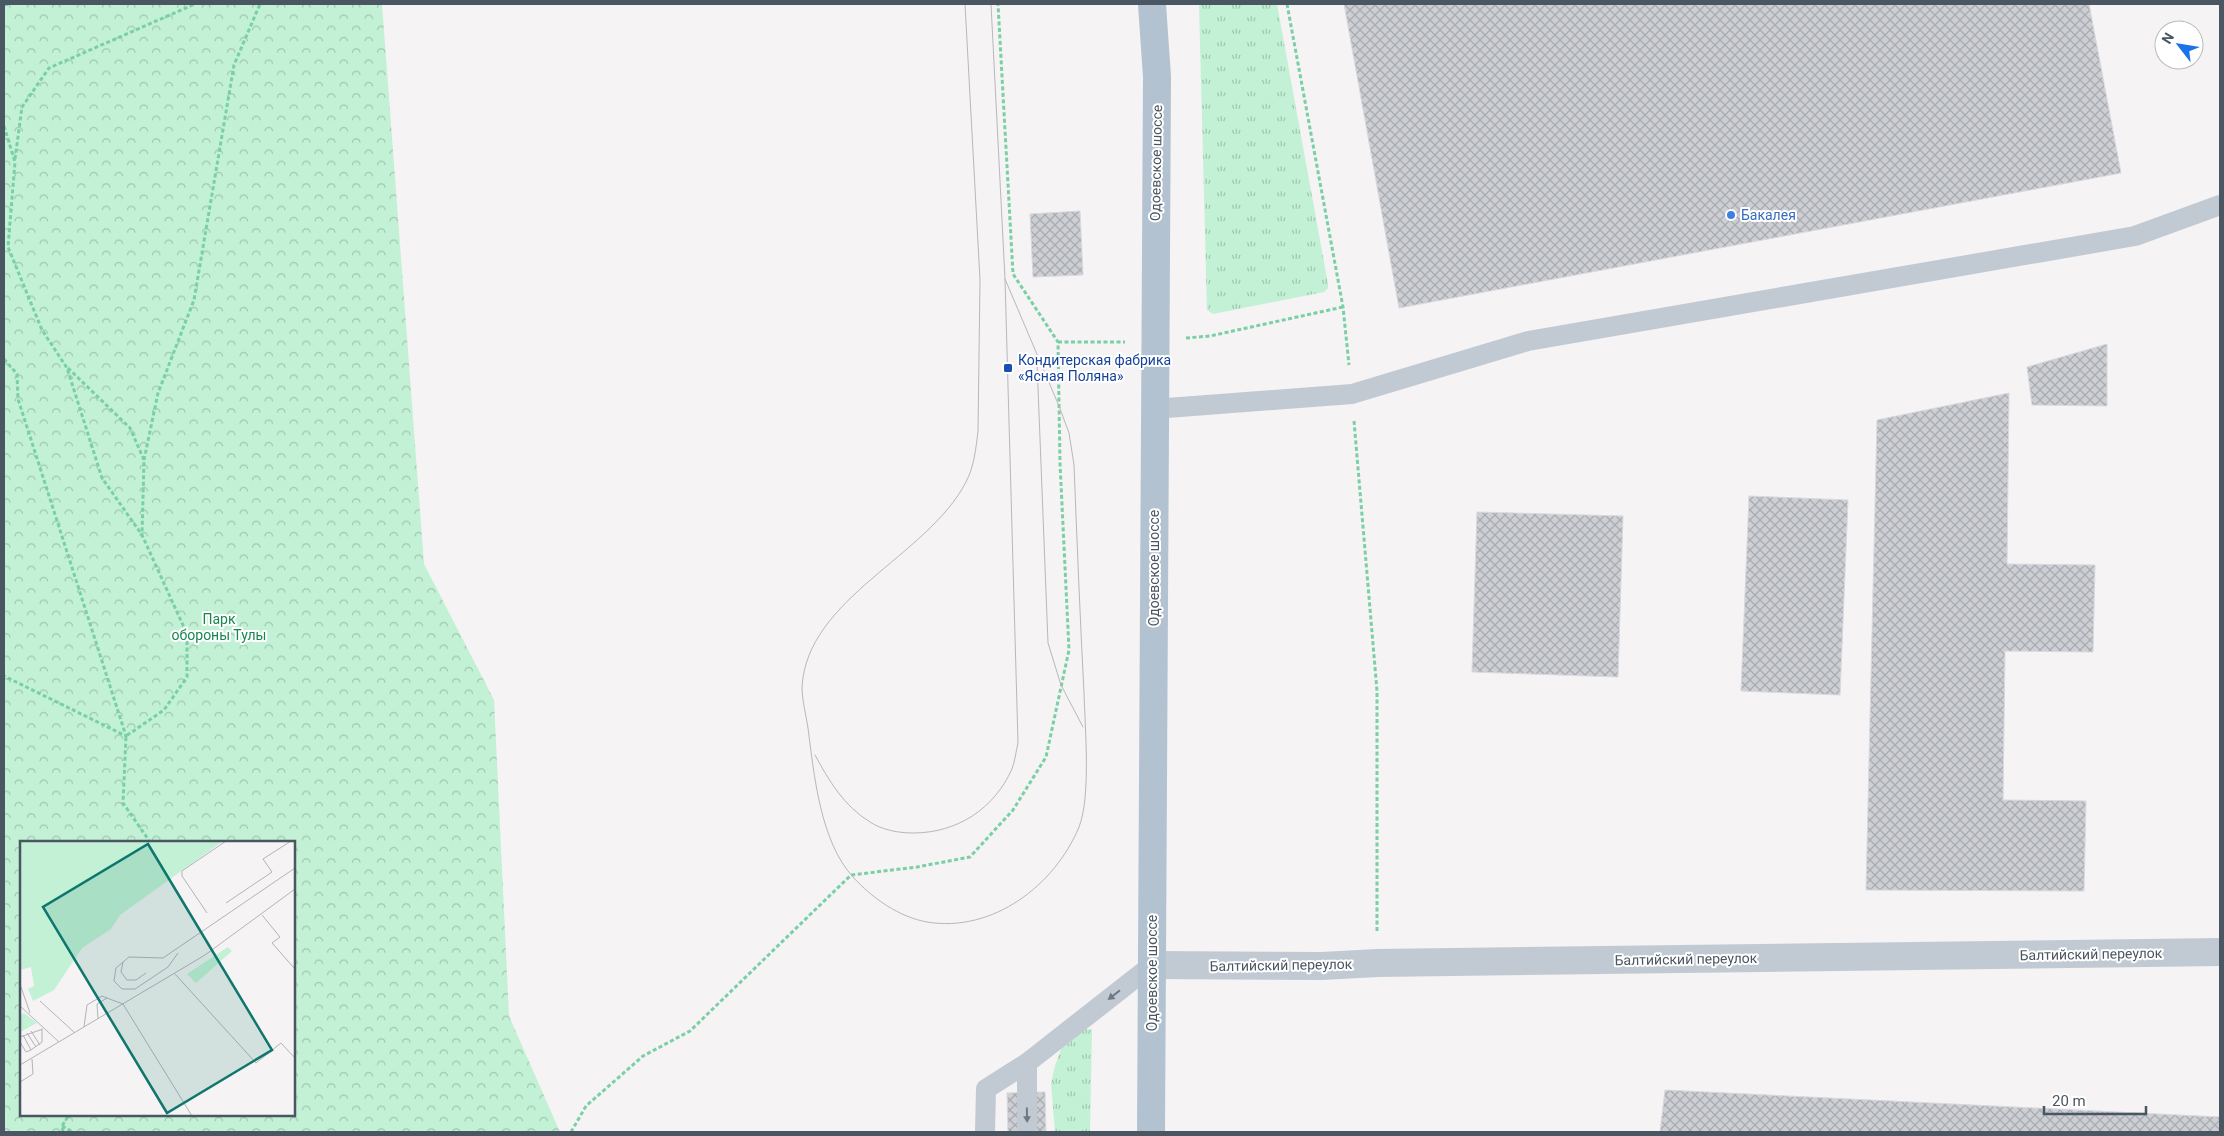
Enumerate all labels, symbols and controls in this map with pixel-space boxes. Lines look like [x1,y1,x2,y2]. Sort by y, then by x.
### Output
north arrow [2154,20,2204,70]
text: N [2158,30,2177,47]
street label: Одоевское шоссе [1147,105,1165,221]
place label: Бакалея [1741,207,1796,223]
marker: Бакалея [1725,209,1737,221]
place label: Кондитерская фабрика «Ясная Поляна» [1018,352,1171,384]
marker: Кондитерская фабрика «Ясная Поляна» [1002,362,1014,374]
street label: Одоевское шоссе [1146,510,1162,626]
park label: Парк обороны Тулы [172,611,266,643]
inset map [20,841,295,1116]
street label: Одоевское шоссе [1144,915,1160,1031]
street label: Балтийский переулок [2020,945,2163,963]
street label: Балтийский переулок [1615,950,1758,968]
street label: Балтийский переулок [1210,956,1353,974]
one-way arrow [1108,990,1121,1001]
scale bar [2044,1084,2146,1116]
text: 20 m [2052,1092,2086,1110]
one-way arrow [1023,1107,1031,1123]

